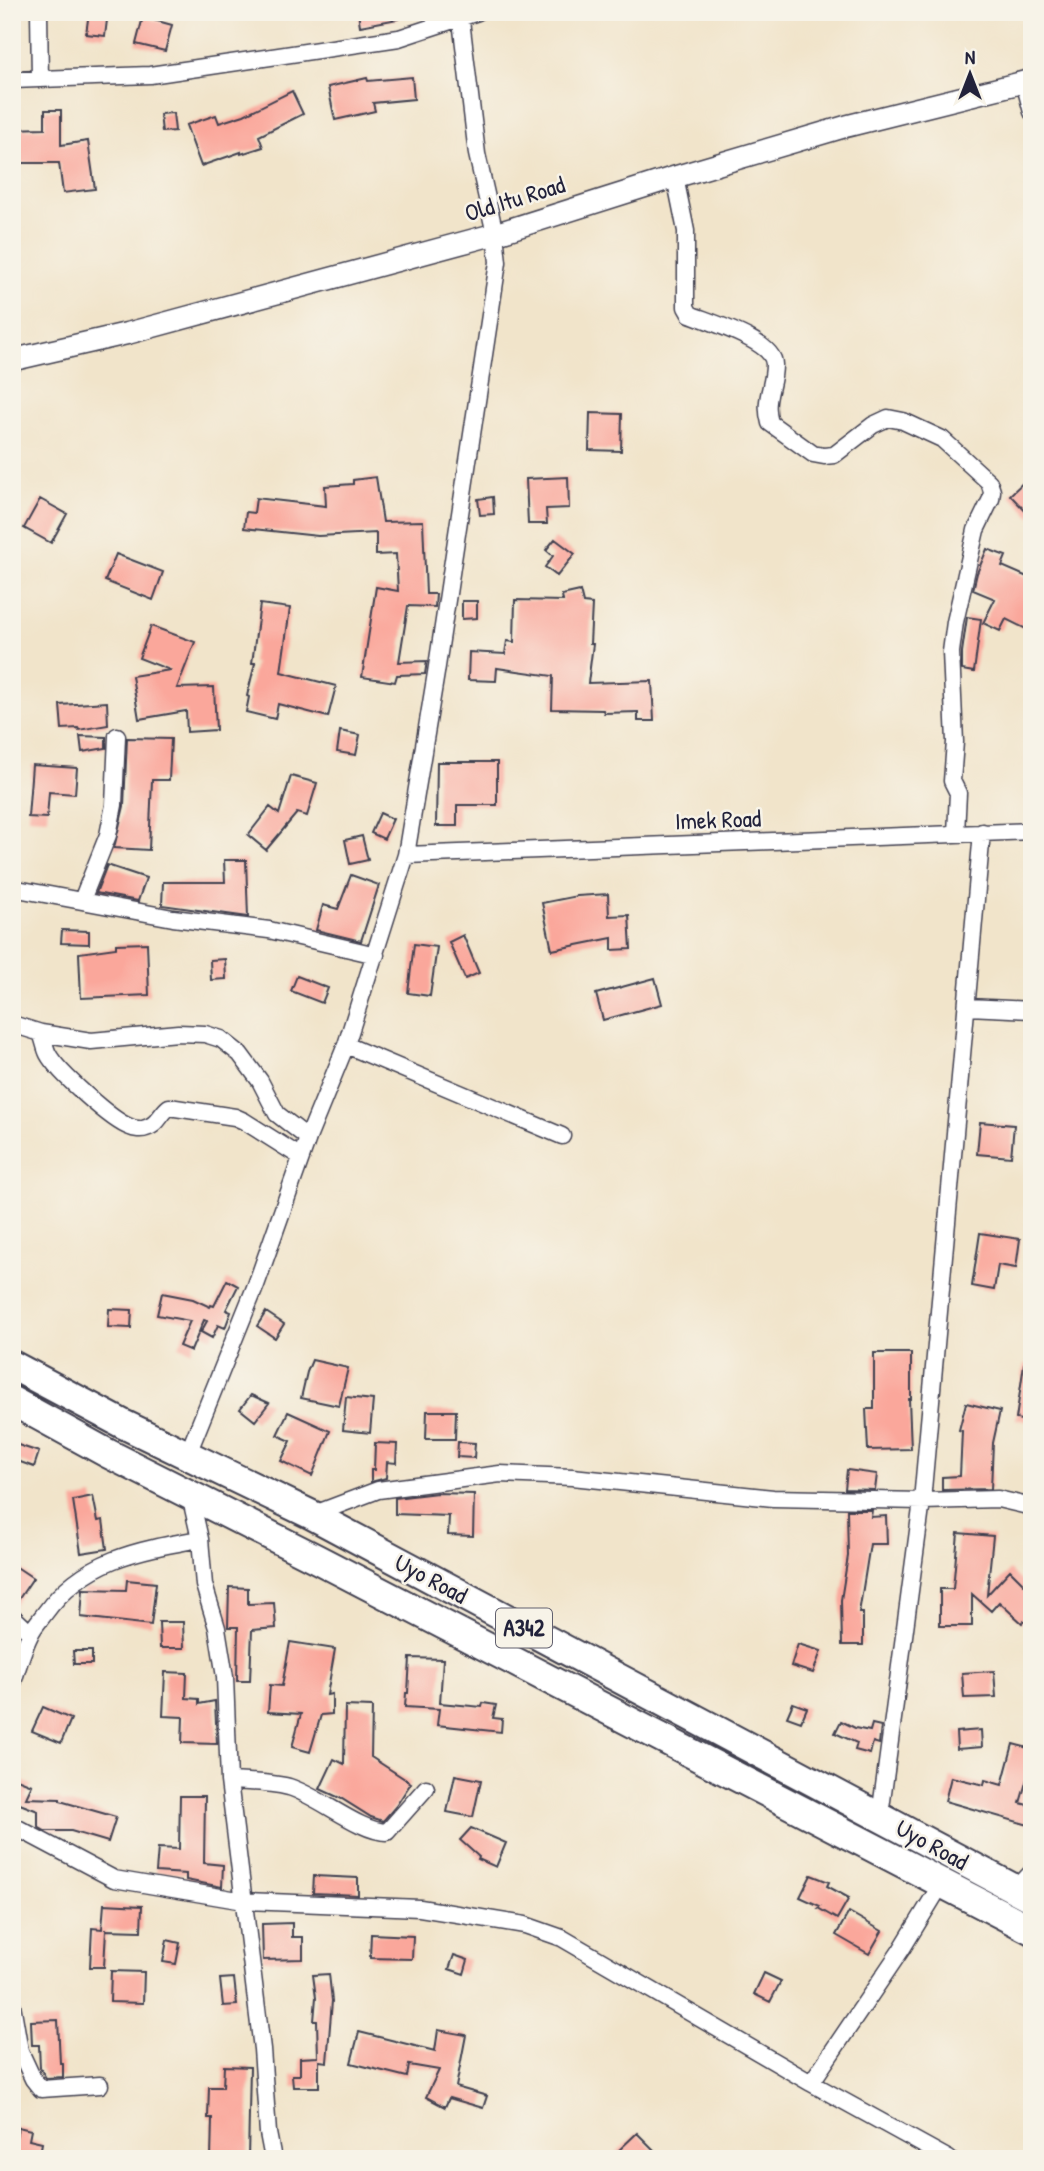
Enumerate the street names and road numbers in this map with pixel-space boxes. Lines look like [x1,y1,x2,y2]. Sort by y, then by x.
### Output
street label: Old Itu Road [461,168,569,228]
street label: Imek Road [674,802,762,836]
street label: Uyo Road [390,1546,473,1611]
road number: A342 [496,1609,552,1648]
street label: Uyo Road [891,1811,974,1877]

